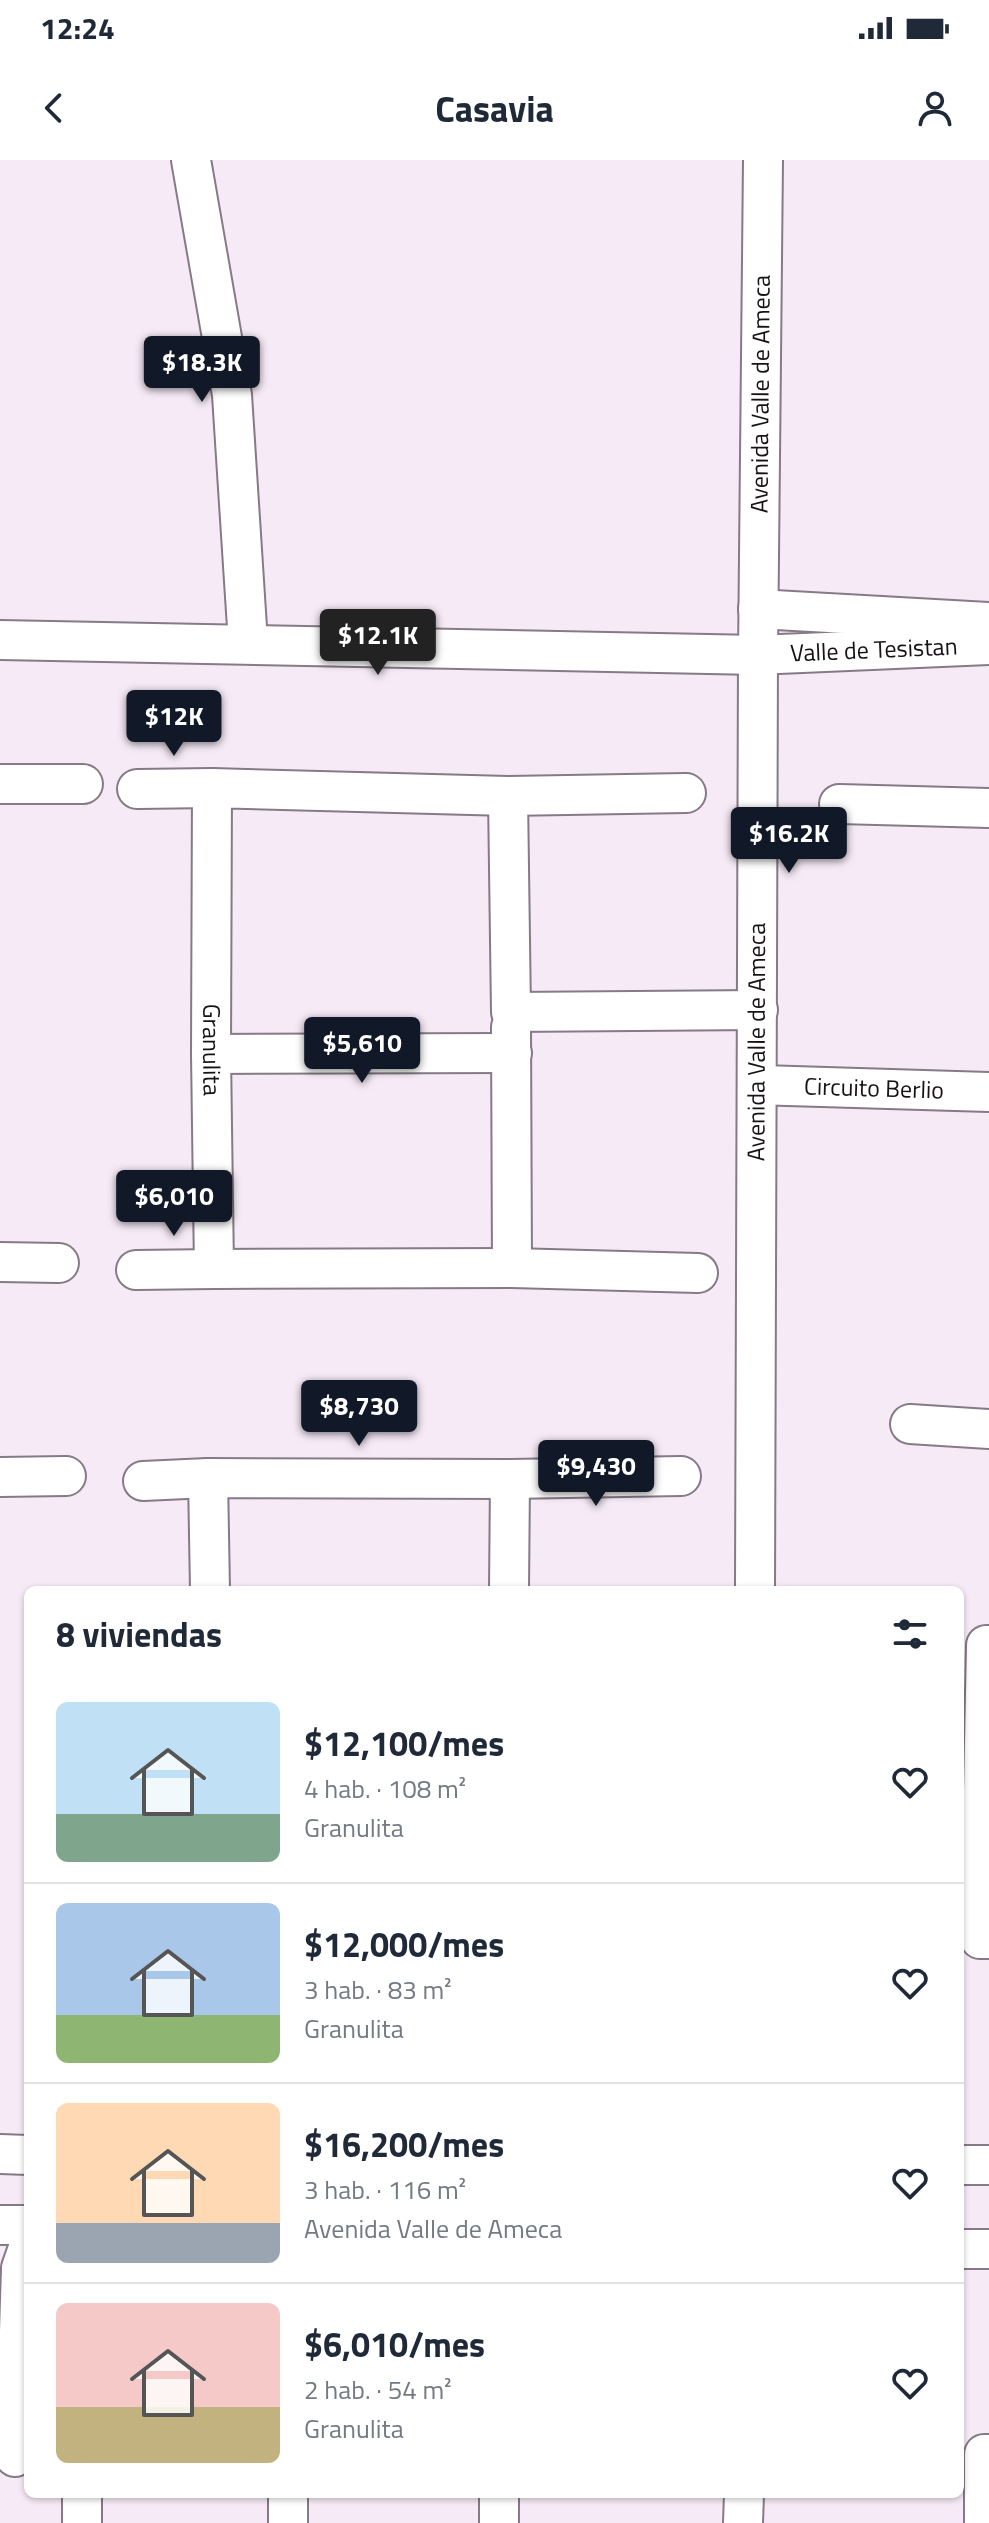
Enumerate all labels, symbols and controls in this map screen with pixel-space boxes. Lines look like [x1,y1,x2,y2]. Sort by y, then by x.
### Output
text: 12:24 [40,5,115,51]
text: Casavia [435,81,554,136]
icon: back [32,86,76,130]
icon: person [913,86,957,130]
street label: Avenida Valle de Ameca [740,275,779,513]
pin: $18.3K [137,336,267,404]
text: $18.3K [162,342,242,381]
pin: $12.1K [313,609,443,677]
text: $12.1K [338,615,418,654]
street label: Valle de Tesistan [789,627,958,671]
pin: $12K [127,690,221,758]
text: $12K [144,696,204,735]
pin: $16.2K [724,807,854,875]
text: $16.2K [749,813,829,852]
street label: Avenida Valle de Ameca [737,923,774,1161]
street label: Granulita [194,1004,231,1096]
pin: $5,610 [297,1017,427,1085]
text: $5,610 [322,1023,402,1062]
street label: Circuito Berlio [803,1067,945,1108]
pin: $6,010 [109,1170,239,1238]
text: $6,010 [134,1176,214,1215]
pin: $8,730 [294,1380,424,1448]
text: $8,730 [319,1386,399,1425]
pin: $9,430 [531,1440,661,1508]
text: $9,430 [556,1446,636,1485]
text: 8 viviendas [56,1608,222,1660]
icon: filters [888,1612,932,1656]
text: $12,100/mes [304,1717,504,1769]
icon: home [120,1734,216,1830]
icon: heart [888,1760,932,1804]
text: 4 hab. · 108 m² [304,1769,466,1808]
text: Granulita [304,1808,404,1847]
text: $12,000/mes [304,1918,504,1970]
icon: home [120,1935,216,2031]
icon: heart [888,1961,932,2005]
text: 3 hab. · 83 m² [304,1970,452,2009]
text: Granulita [304,2009,404,2048]
text: $16,200/mes [304,2118,504,2170]
icon: home [120,2135,216,2231]
icon: heart [888,2161,932,2205]
text: 3 hab. · 116 m² [304,2170,466,2209]
text: Avenida Valle de Ameca [304,2209,562,2248]
text: $6,010/mes [304,2318,485,2370]
icon: home [120,2335,216,2431]
icon: heart [888,2361,932,2405]
text: 2 hab. · 54 m² [304,2370,452,2409]
text: Granulita [304,2409,404,2448]

